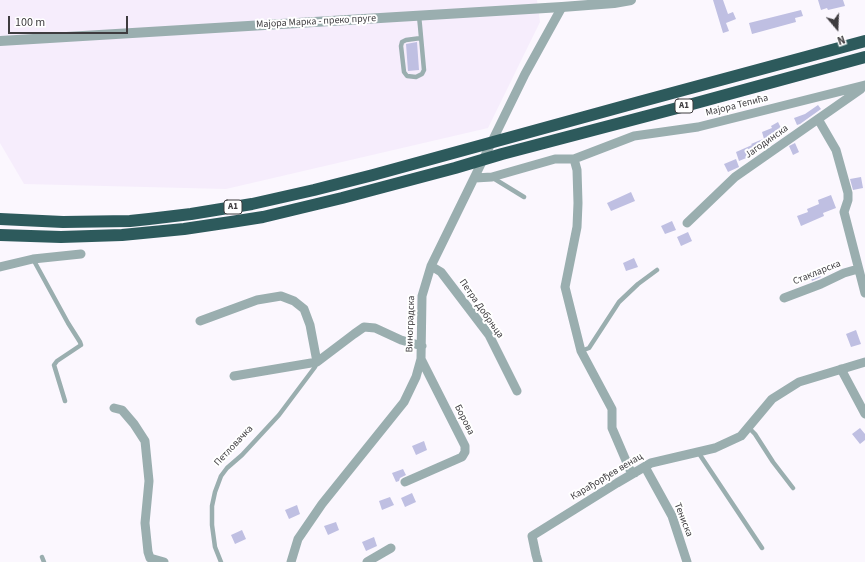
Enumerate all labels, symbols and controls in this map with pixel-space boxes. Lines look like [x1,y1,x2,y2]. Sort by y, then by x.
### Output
scale bar [10,8,130,34]
north arrow [817,8,857,48]
street label: Мајора Марка - преко пруге [256,13,376,31]
text: 100 m [15,14,45,31]
text: N [835,32,847,48]
street label: Мајора Тепића [705,92,769,120]
road number: A1 [675,99,693,113]
street label: Јагодинска [743,123,791,161]
road number: A1 [224,200,242,214]
street label: Стакларска [791,258,843,288]
street label: Петра Добрњца [456,277,506,341]
street label: Виноградска [404,295,418,353]
street label: Борова [451,403,477,437]
street label: Петловачка [212,423,256,469]
street label: Карађорђев венац [569,451,645,503]
street label: Тениска [671,501,695,539]

